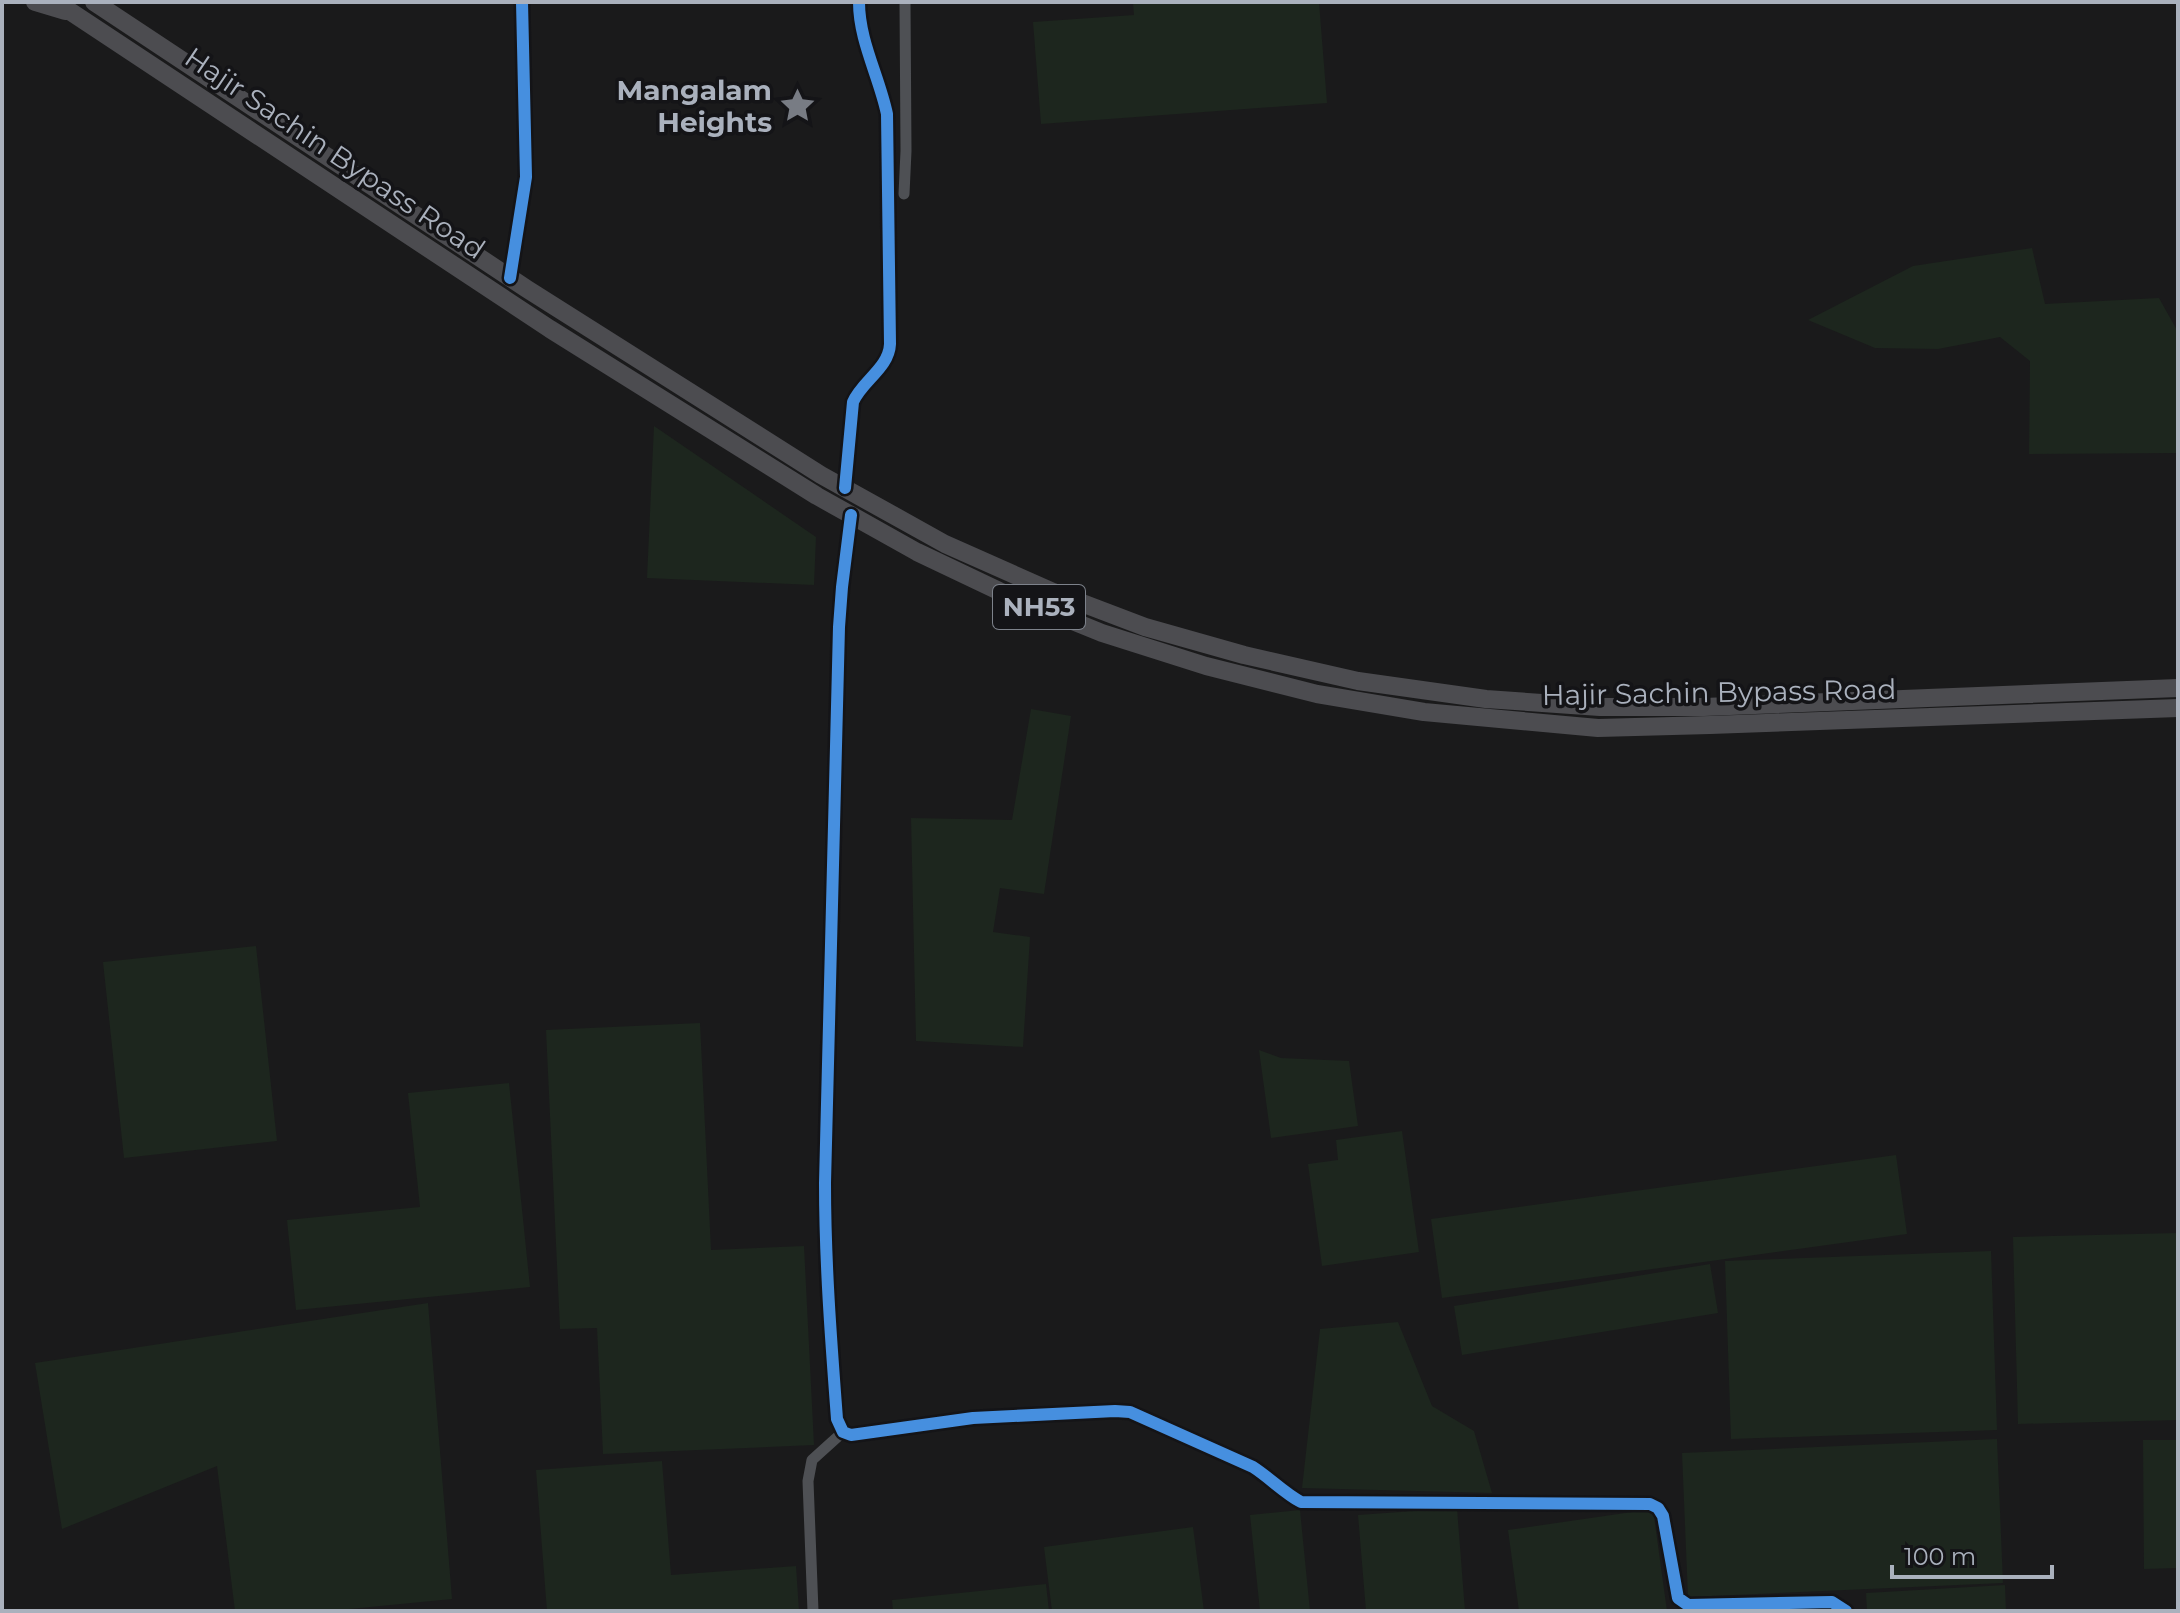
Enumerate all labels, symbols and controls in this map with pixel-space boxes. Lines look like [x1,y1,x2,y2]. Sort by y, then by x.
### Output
street label: Hajir Sachin Bypass Road [178,40,492,266]
place label: Mangalam Heights [617,73,772,139]
place icon: Mangalam Heights [779,87,817,125]
road number: NH53 [993,585,1085,629]
street label: Hajir Sachin Bypass Road [1541,672,1897,712]
scale bar [1892,1529,2052,1579]
text: 100 m [1904,1542,1976,1571]

